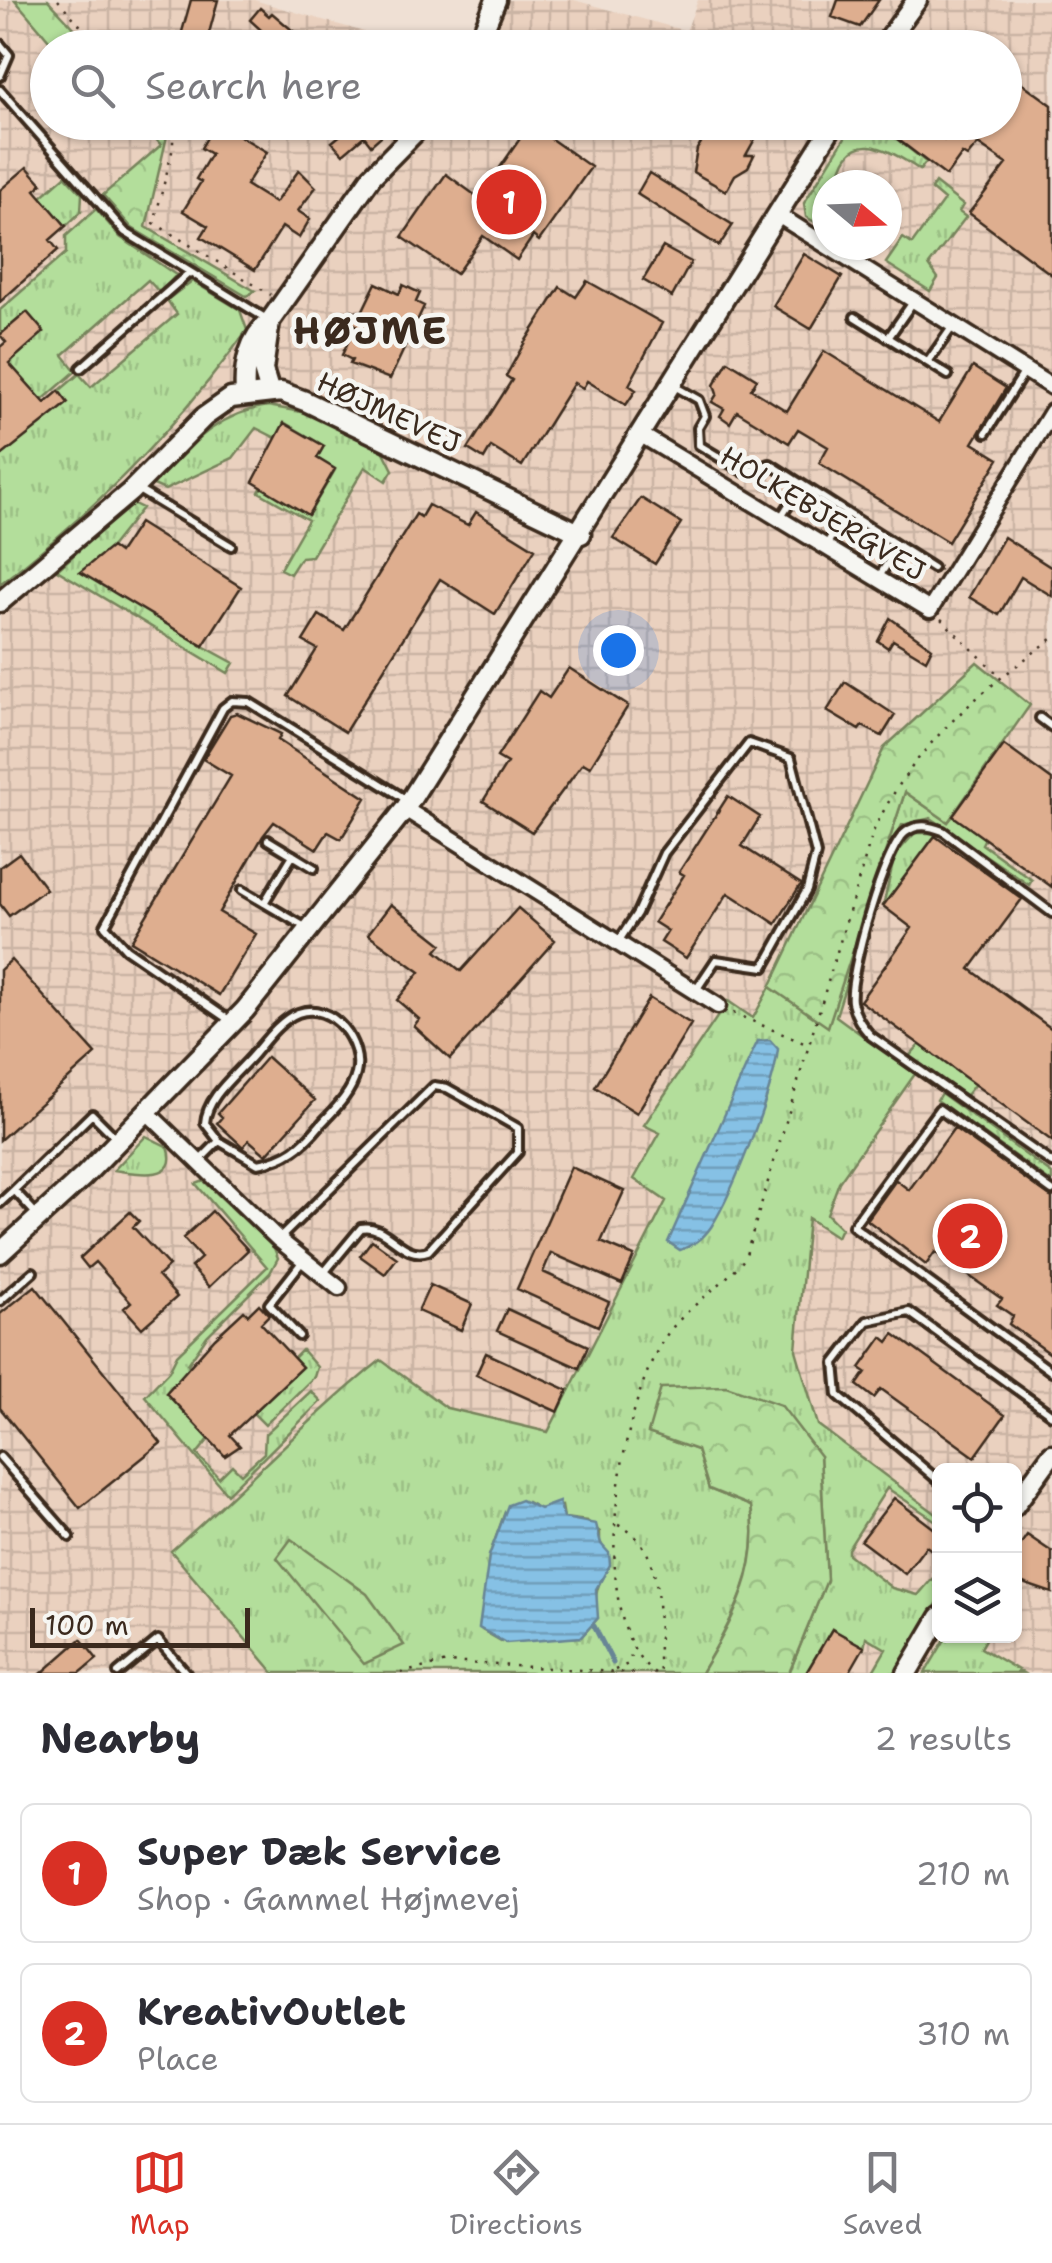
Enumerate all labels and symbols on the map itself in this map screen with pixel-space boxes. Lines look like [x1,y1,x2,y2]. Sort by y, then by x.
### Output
pin: 1 [476,164,542,240]
north arrow [812,170,902,260]
district label: HØJME [293,305,449,356]
street label: HØJMEVEJ [311,362,467,462]
street label: HOLKEBJERGVEJ [713,437,933,589]
your location [593,625,644,676]
pin: 2 [938,1198,1002,1274]
scale bar [30,1603,250,1648]

